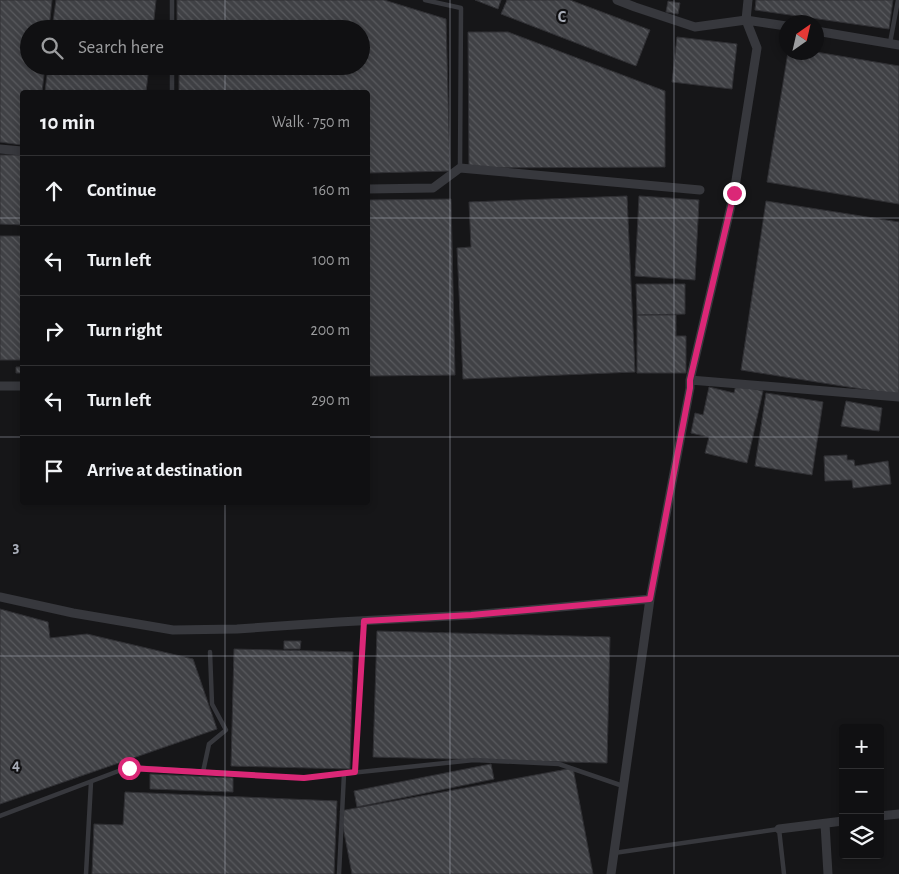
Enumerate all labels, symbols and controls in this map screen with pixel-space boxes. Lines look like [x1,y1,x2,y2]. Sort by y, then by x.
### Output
text: C [558,9,567,25]
north arrow [779,15,824,60]
search box [20,20,370,75]
icon: search [38,34,66,62]
text: Search here [78,38,164,57]
text: 10 min [40,112,95,133]
text: Walk · 750 m [272,114,350,130]
icon: ahead [40,177,68,205]
text: Continue [87,181,156,200]
text: 160 m [313,182,350,198]
route end [723,182,746,205]
icon: left [40,247,68,275]
text: Turn left [87,251,151,270]
text: 100 m [312,252,350,268]
icon: right [40,317,68,345]
text: Turn right [87,321,162,340]
text: 200 m [310,322,350,338]
icon: left [40,387,68,415]
text: Turn left [87,391,151,410]
text: 290 m [311,392,350,408]
icon: arrive [40,457,68,485]
text: Arrive at destination [87,461,243,480]
text: 3 [13,539,20,555]
map controls [839,724,884,859]
button: + [839,724,884,769]
text: 4 [12,757,20,773]
route start [118,757,141,780]
button: − [839,769,884,814]
button: layers [839,814,884,859]

